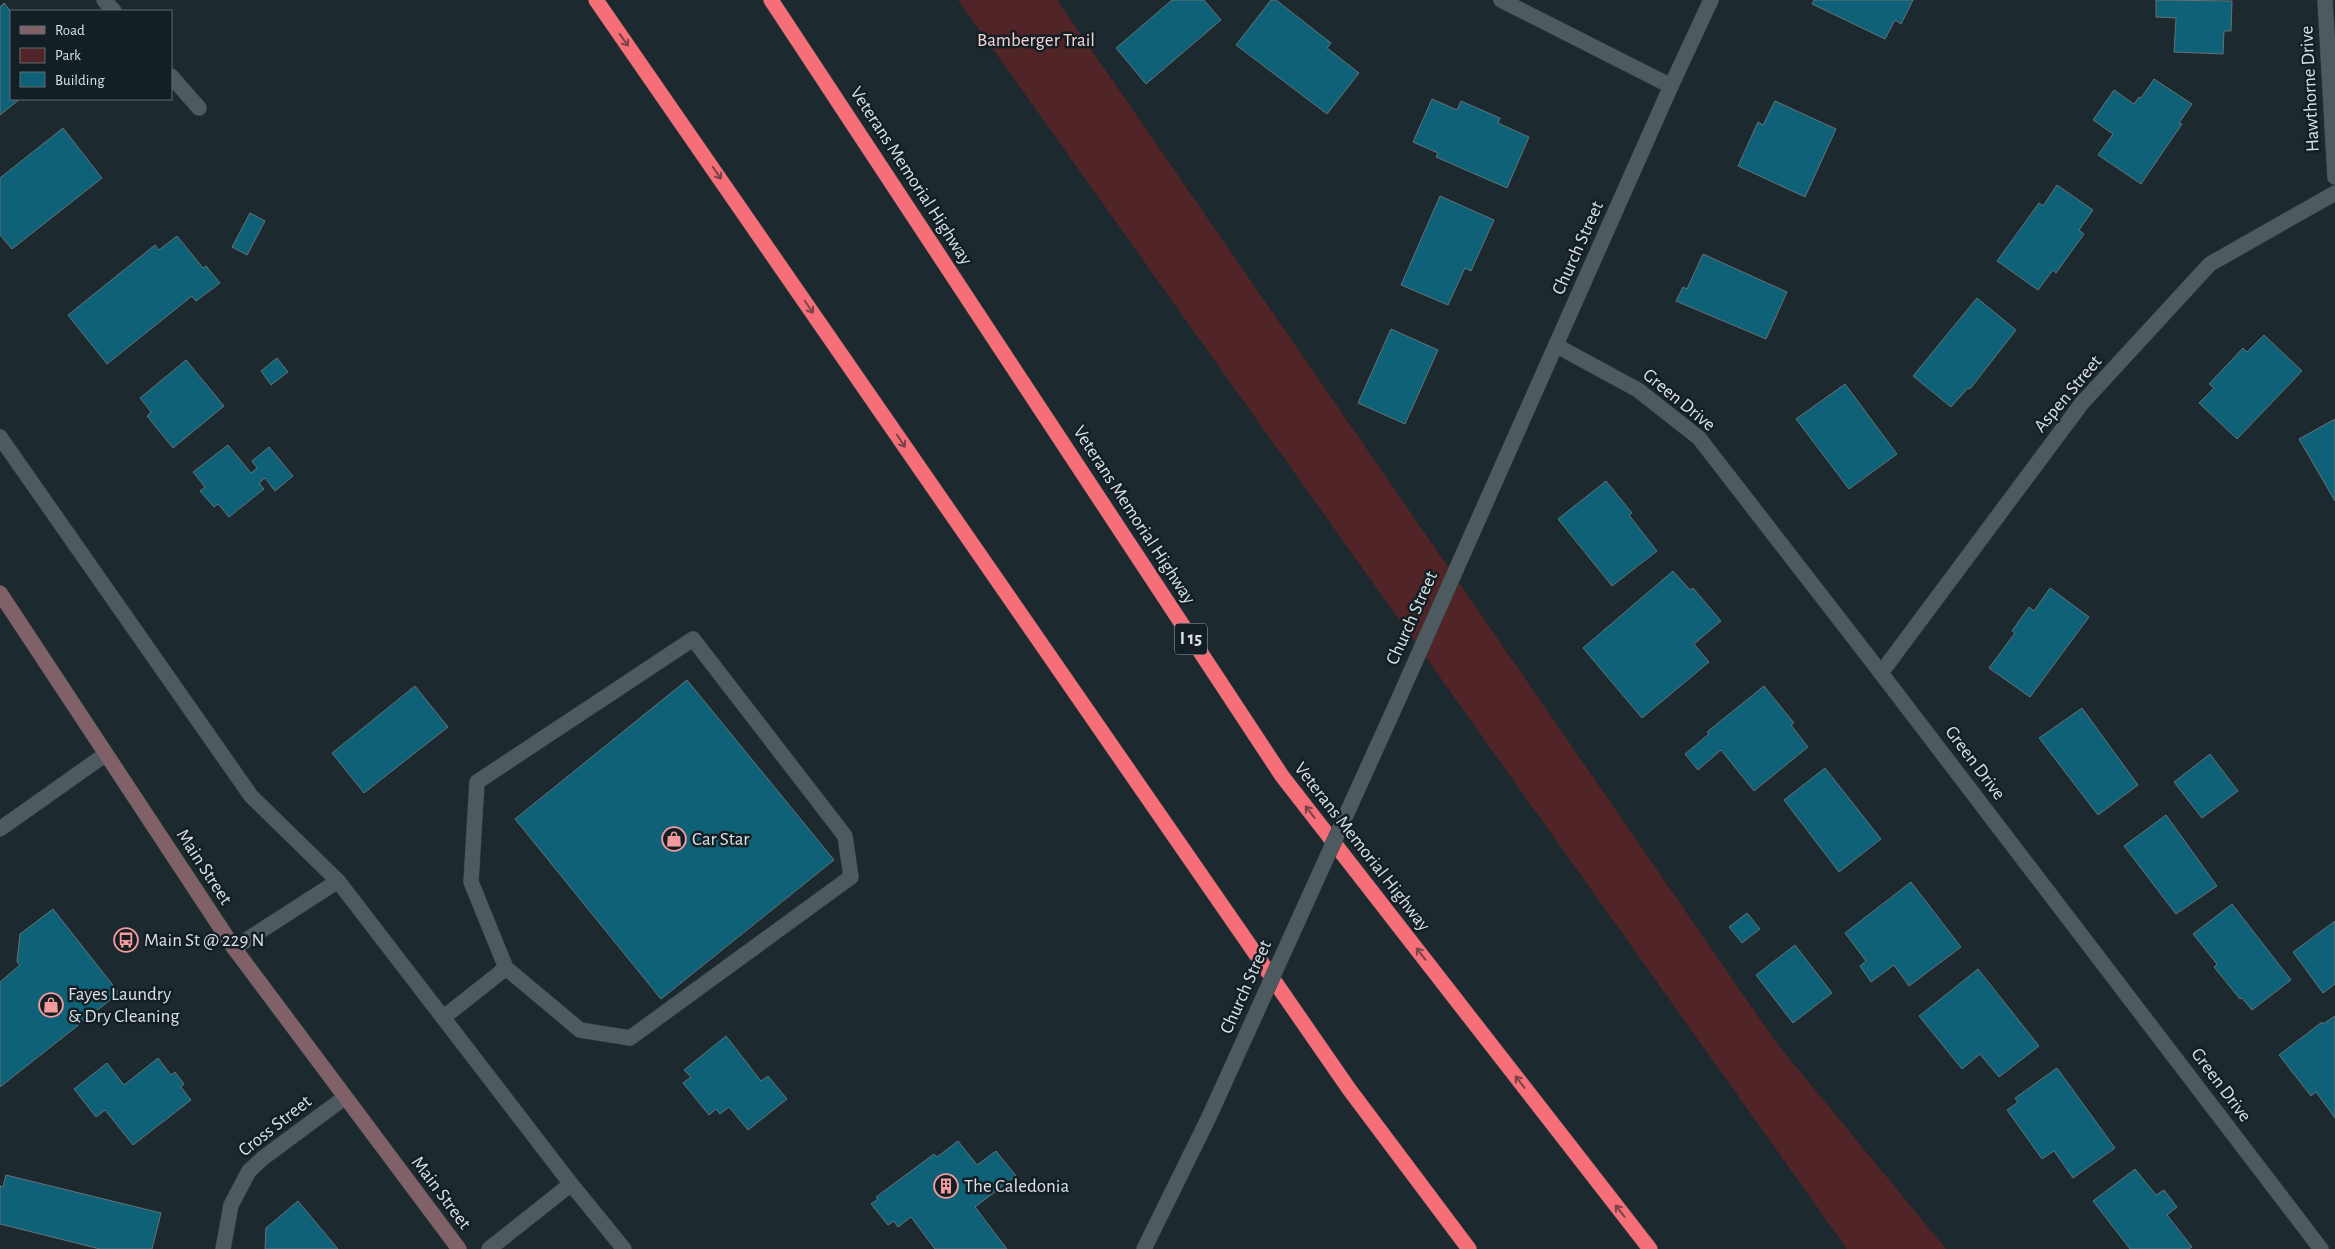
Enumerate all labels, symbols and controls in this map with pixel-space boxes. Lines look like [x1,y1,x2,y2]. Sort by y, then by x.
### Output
legend [10,10,172,100]
text: Road [55,23,85,38]
street label: Hawthorne Drive [2297,25,2323,153]
park label: Bamberger Trail [977,31,1095,50]
one-way arrow [619,33,629,47]
text: Park [55,48,81,63]
text: Building [55,73,105,88]
street label: Veterans Memorial Highway [846,83,976,269]
one-way arrow [712,166,722,180]
street label: Church Street [1549,198,1607,298]
one-way arrow [804,300,814,314]
street label: Aspen Street [2030,352,2106,436]
street label: Green Drive [1639,365,1719,435]
street label: Veterans Memorial Highway [1069,422,1199,608]
one-way arrow [896,434,906,448]
street label: Church Street [1383,568,1441,668]
road number: I 15 [1175,624,1207,654]
street label: Green Drive [1941,722,2009,804]
street label: Veterans Memorial Highway [1290,759,1434,935]
one-way arrow [1304,806,1315,819]
street label: Main Street [173,826,235,908]
shop icon: Car Star [661,826,687,852]
place label: Car Star [692,830,750,849]
bus stop icon: Main St @ 229 N [113,927,139,953]
place label: Main St @ 229 N [144,931,264,950]
street label: Church Street [1217,937,1275,1037]
one-way arrow [1415,948,1426,961]
place label: Fayes Laundry & Dry Cleaning [68,985,180,1026]
shop icon: Fayes Laundry & Dry Cleaning [38,992,64,1018]
street label: Green Drive [2187,1044,2255,1126]
one-way arrow [1515,1076,1526,1089]
street label: Cross Street [235,1092,315,1160]
street label: Main Street [408,1153,474,1233]
building icon: The Caledonia [933,1173,959,1199]
place label: The Caledonia [964,1177,1069,1196]
one-way arrow [1615,1204,1626,1217]

